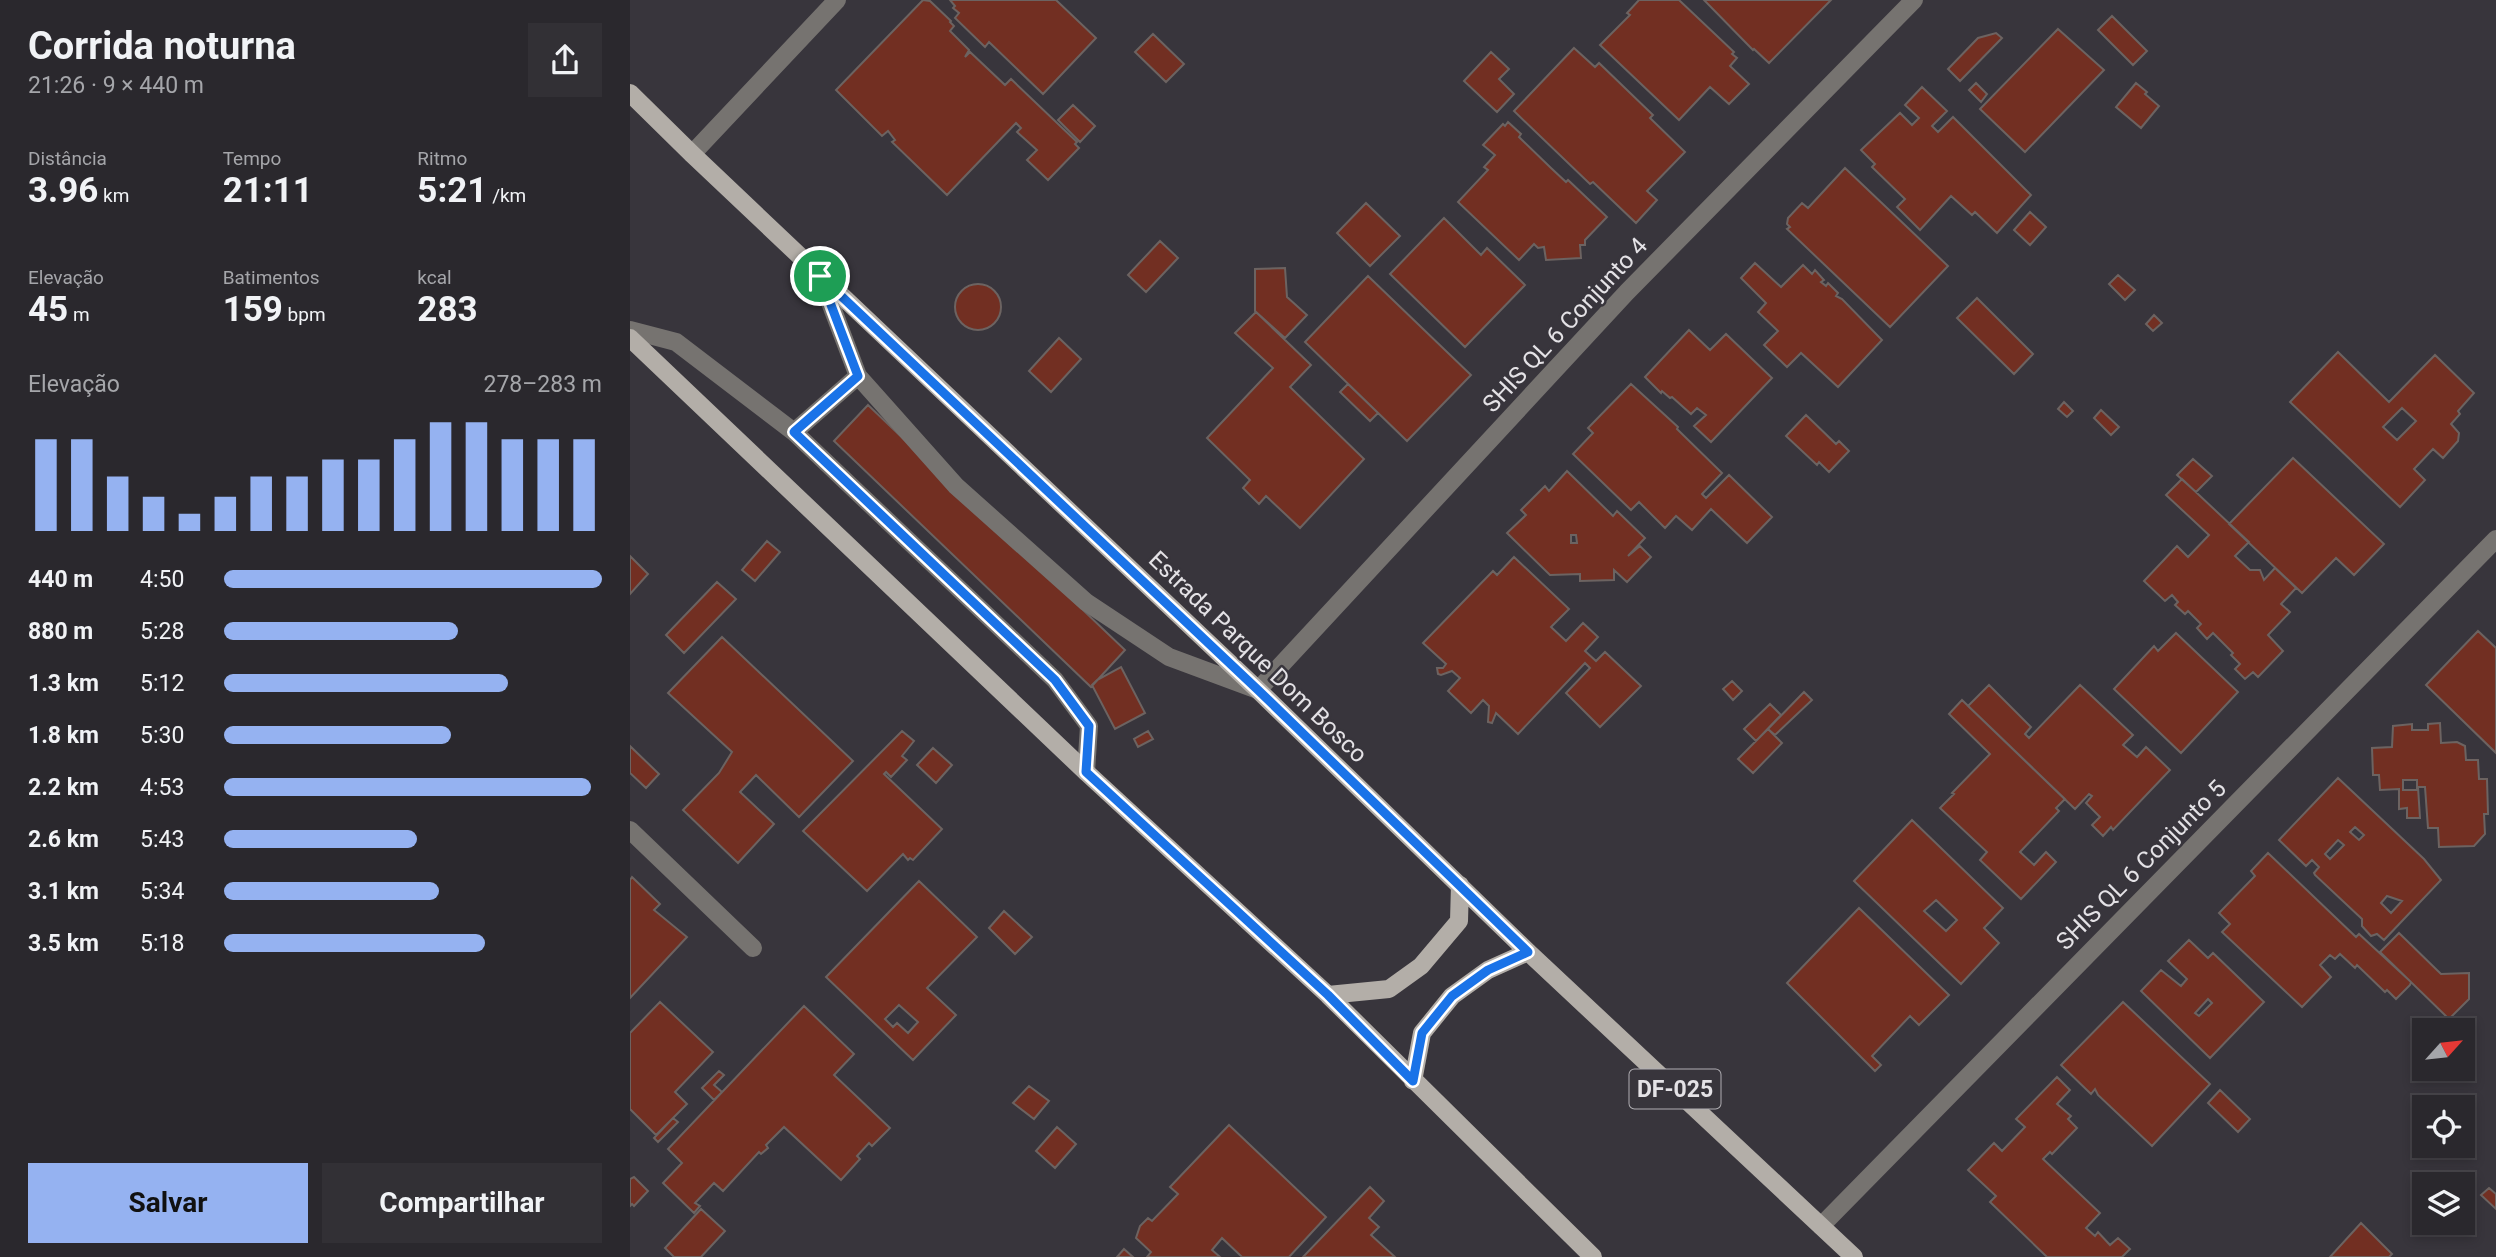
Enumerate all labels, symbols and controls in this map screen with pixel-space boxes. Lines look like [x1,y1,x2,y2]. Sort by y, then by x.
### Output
button: share [528,23,602,97]
text: Corrida noturna [28,24,296,68]
text: 21:26 · 9 × 440 m [28,72,204,99]
text: Distância [28,147,107,170]
text: Tempo [223,147,281,170]
text: Ritmo [417,147,467,170]
text: 3.96 [28,170,98,211]
text: 21:11 [223,170,313,211]
text: 5:21 [417,170,487,211]
text: km [98,184,129,207]
text: /km [487,184,526,207]
street label: SHIS QL 6 Conjunto 4 [1477,232,1653,418]
pin [790,246,850,306]
icon: arrive [801,257,839,295]
text: Elevação [28,266,104,289]
text: Batimentos [223,266,320,289]
text: kcal [417,266,452,289]
text: 45 [28,289,68,330]
text: 159 [223,289,283,330]
text: 283 [417,289,478,330]
text: m [68,303,90,326]
text: bpm [283,303,326,326]
text: Elevação [28,371,120,398]
text: 278–283 m [483,371,602,398]
street label: Estrada Parque Dom Bosco [1143,545,1373,769]
text: 440 m [28,566,93,593]
text: 4:50 [140,566,184,593]
text: 880 m [28,618,93,645]
text: 5:28 [140,618,184,645]
text: 1.3 km [28,670,99,697]
text: 5:12 [140,670,184,697]
text: 1.8 km [28,722,99,749]
text: 5:30 [140,722,184,749]
text: 2.2 km [28,774,99,801]
text: 4:53 [140,774,184,801]
street label: SHIS QL 6 Conjunto 5 [2050,774,2232,956]
text: 2.6 km [28,826,99,853]
text: 5:43 [140,826,184,853]
text: 3.1 km [28,878,99,905]
text: 5:34 [140,878,184,905]
text: 3.5 km [28,930,99,957]
text: 5:18 [140,930,184,957]
north arrow [2412,1018,2474,1082]
map controls [2412,1018,2475,1235]
road number: DF-025 [1630,1070,1720,1108]
button: locate [2412,1095,2475,1158]
button: Salvar [28,1163,308,1243]
button: Compartilhar [322,1163,602,1243]
button: layers [2412,1172,2475,1235]

